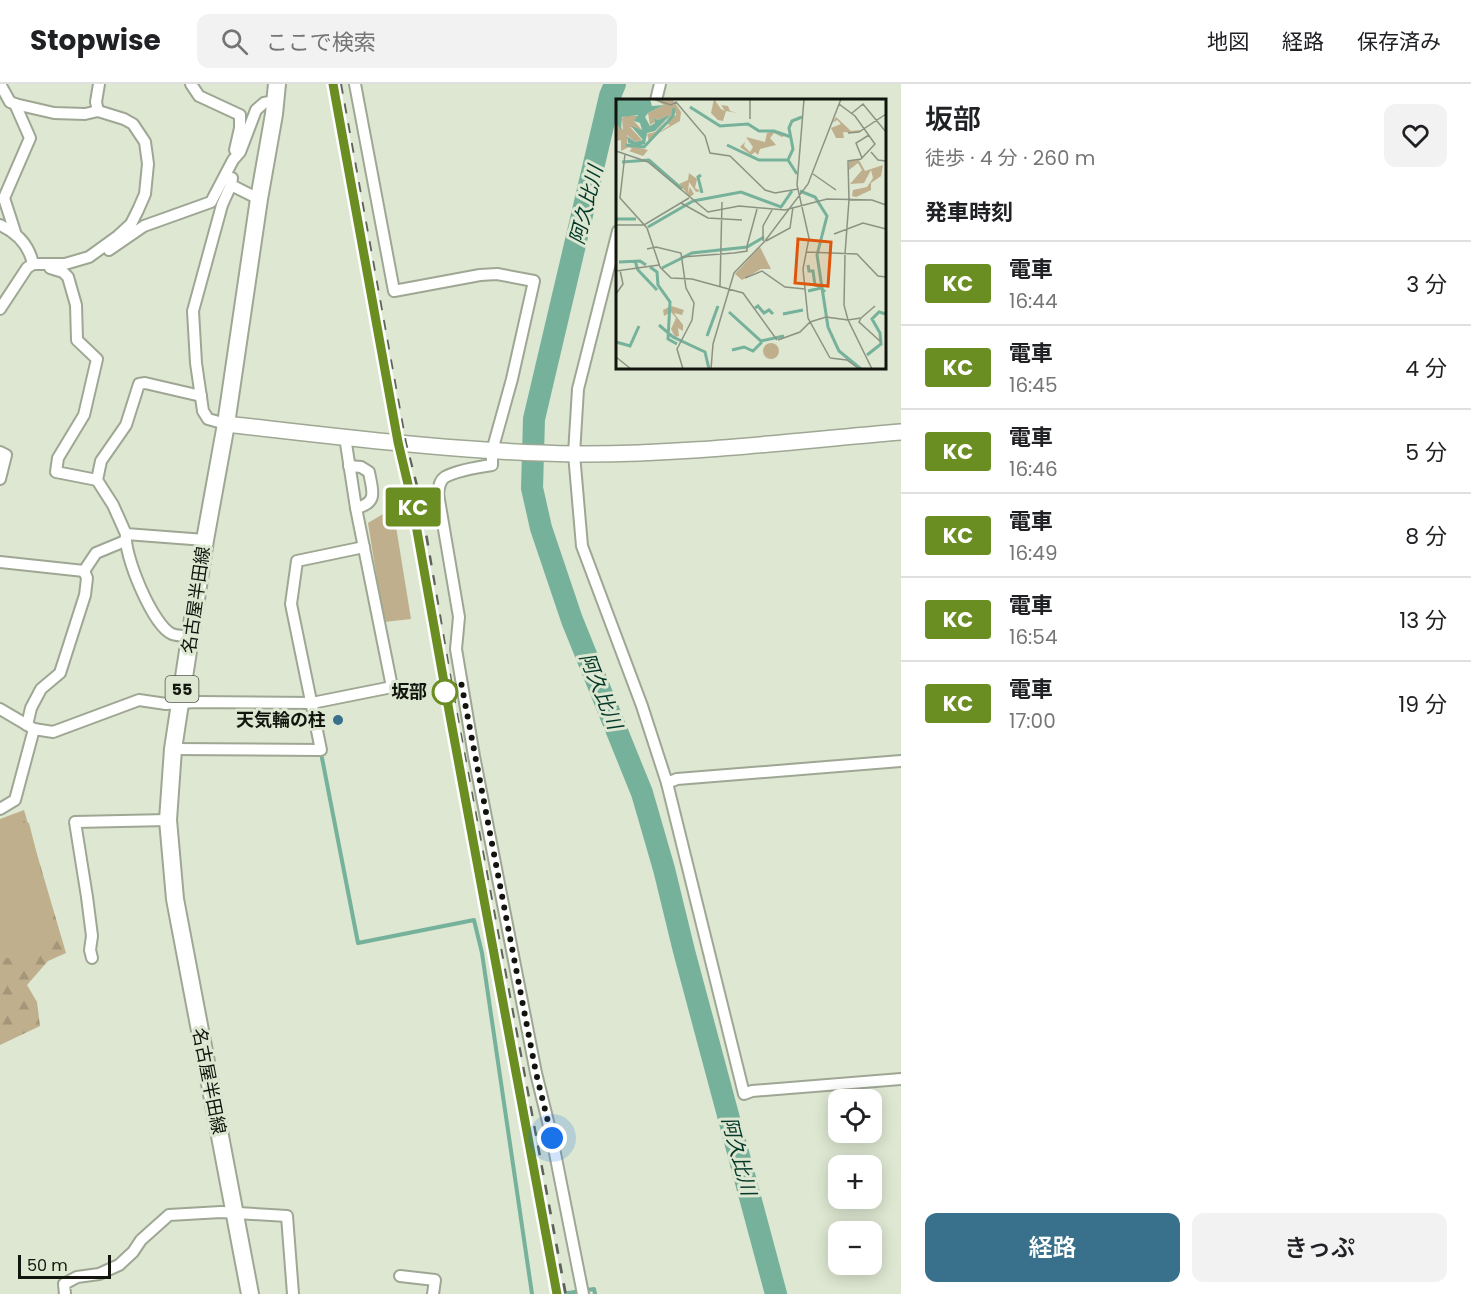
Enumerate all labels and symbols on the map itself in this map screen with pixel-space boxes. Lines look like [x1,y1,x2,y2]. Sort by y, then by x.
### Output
inset map [616,99,886,369]
water label: 阿久比川 [563,161,610,247]
line badge: KC [386,488,440,526]
street label: 名古屋半田線 [176,545,215,655]
water label: 阿久比川 [573,649,630,735]
road number: 55 [166,676,198,702]
place label: 坂部 [391,679,427,704]
marker: 坂部 [432,679,458,705]
place label: 天気輪の柱 [236,707,326,732]
marker: 天気輪の柱 [331,713,345,727]
street label: 名古屋半田線 [187,1026,232,1136]
water label: 阿久比川 [715,1114,763,1200]
your location [537,1123,567,1153]
scale bar [18,1252,111,1280]

